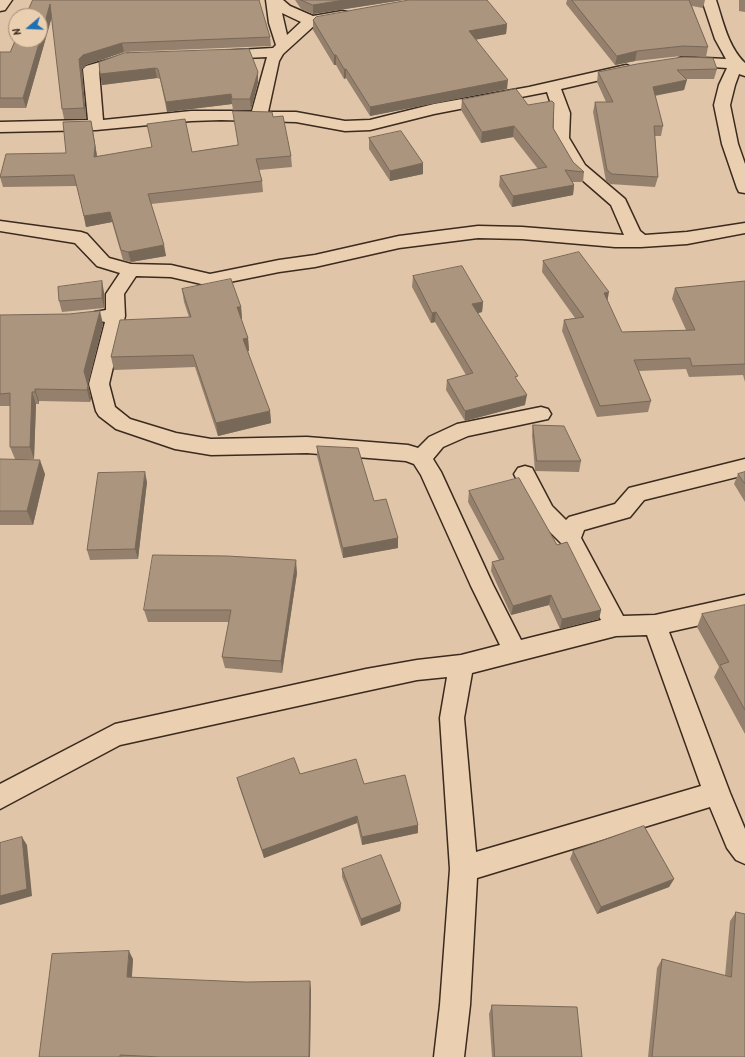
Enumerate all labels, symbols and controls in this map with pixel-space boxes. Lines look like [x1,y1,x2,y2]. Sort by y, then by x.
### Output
north arrow [8,8,48,48]
text: N [8,25,27,38]

